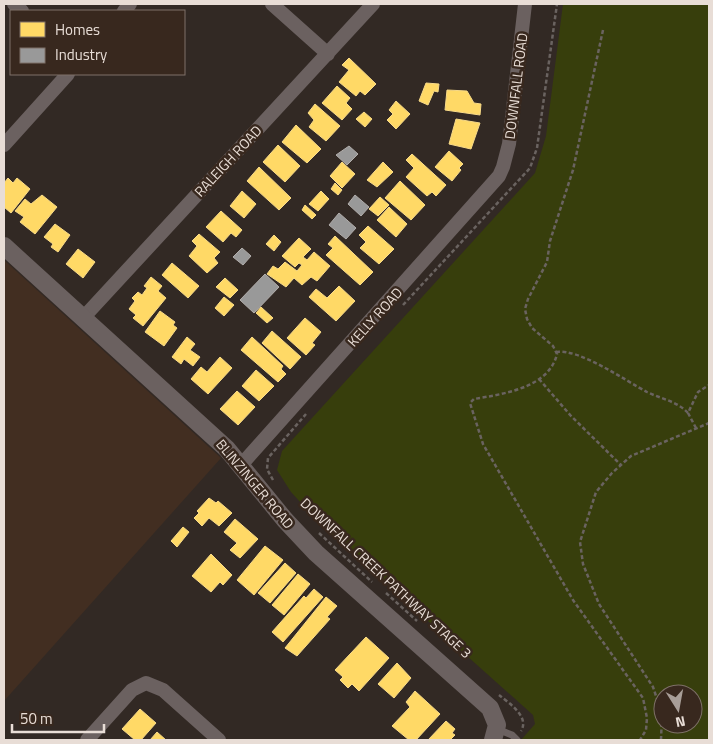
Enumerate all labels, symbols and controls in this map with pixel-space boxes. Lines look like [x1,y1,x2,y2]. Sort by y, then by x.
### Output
legend [10,10,185,75]
text: Homes [55,18,100,41]
street label: DOWNFALL ROAD [499,32,532,140]
text: Industry [55,43,107,66]
street label: RALEIGH ROAD [189,120,266,201]
street label: KELLY ROAD [342,282,407,351]
street label: BLINZINGER ROAD [211,434,299,533]
street label: DOWNFALL CREEK PATHWAY STAGE 3 [296,493,477,663]
north arrow [653,684,703,734]
scale bar [12,702,105,734]
text: 50 m [20,707,53,730]
text: N [674,711,687,733]

